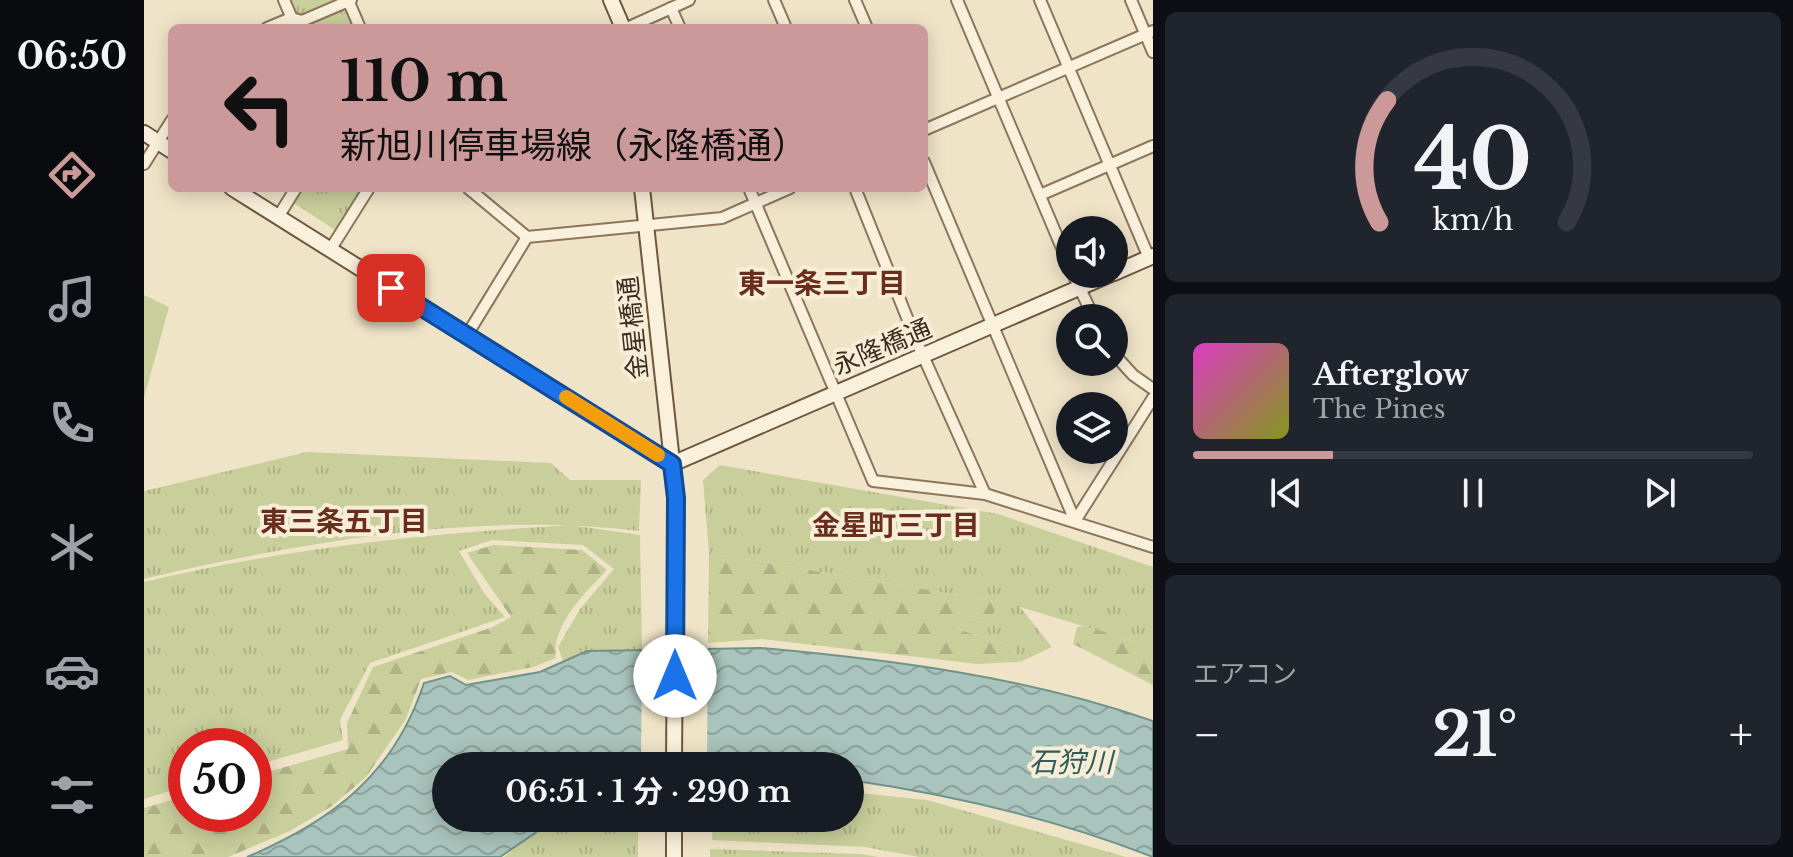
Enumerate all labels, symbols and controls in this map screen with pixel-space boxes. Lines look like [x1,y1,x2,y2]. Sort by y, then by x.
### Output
text: 06:50 [17,34,127,79]
text: 110 m [340,47,508,116]
icon: left [208,56,312,160]
text: 40 [1414,107,1532,210]
text: 新旭川停車場線（永隆橋通） [340,123,808,168]
icon: directions [44,147,100,203]
text: km/h [1432,202,1514,238]
map controls [1056,216,1128,464]
button: sound [1056,216,1128,288]
pin [357,254,425,322]
icon: arrive [369,266,413,310]
district label: 東一条三丁目 [738,266,906,301]
icon: music [44,271,100,327]
street label: 金星橋通 [612,275,654,381]
button: search [1056,304,1128,376]
street label: 永隆橋通 [828,312,936,382]
text: Afterglow [1313,356,1469,393]
button: layers [1056,392,1128,464]
text: The Pines [1313,393,1445,425]
icon: phone [44,395,100,451]
icon: previous [1264,471,1308,515]
icon: pause [1451,471,1495,515]
icon: next [1638,471,1682,515]
district label: 東三条五丁目 [260,504,428,539]
district label: 金星町三丁目 [812,508,980,543]
icon: climate [44,519,100,575]
position arrow [633,634,717,718]
icon: car [44,643,100,699]
text: エアコン [1193,658,1297,690]
text: 21° [1432,698,1517,772]
text: − [1193,707,1221,762]
text: + [1729,707,1753,762]
speed limit sign: 50 [168,728,272,832]
water label: 石狩川 [1029,745,1116,780]
icon: filters [44,767,100,823]
text: 06:51 · 1 分 · 290 m [505,773,791,810]

